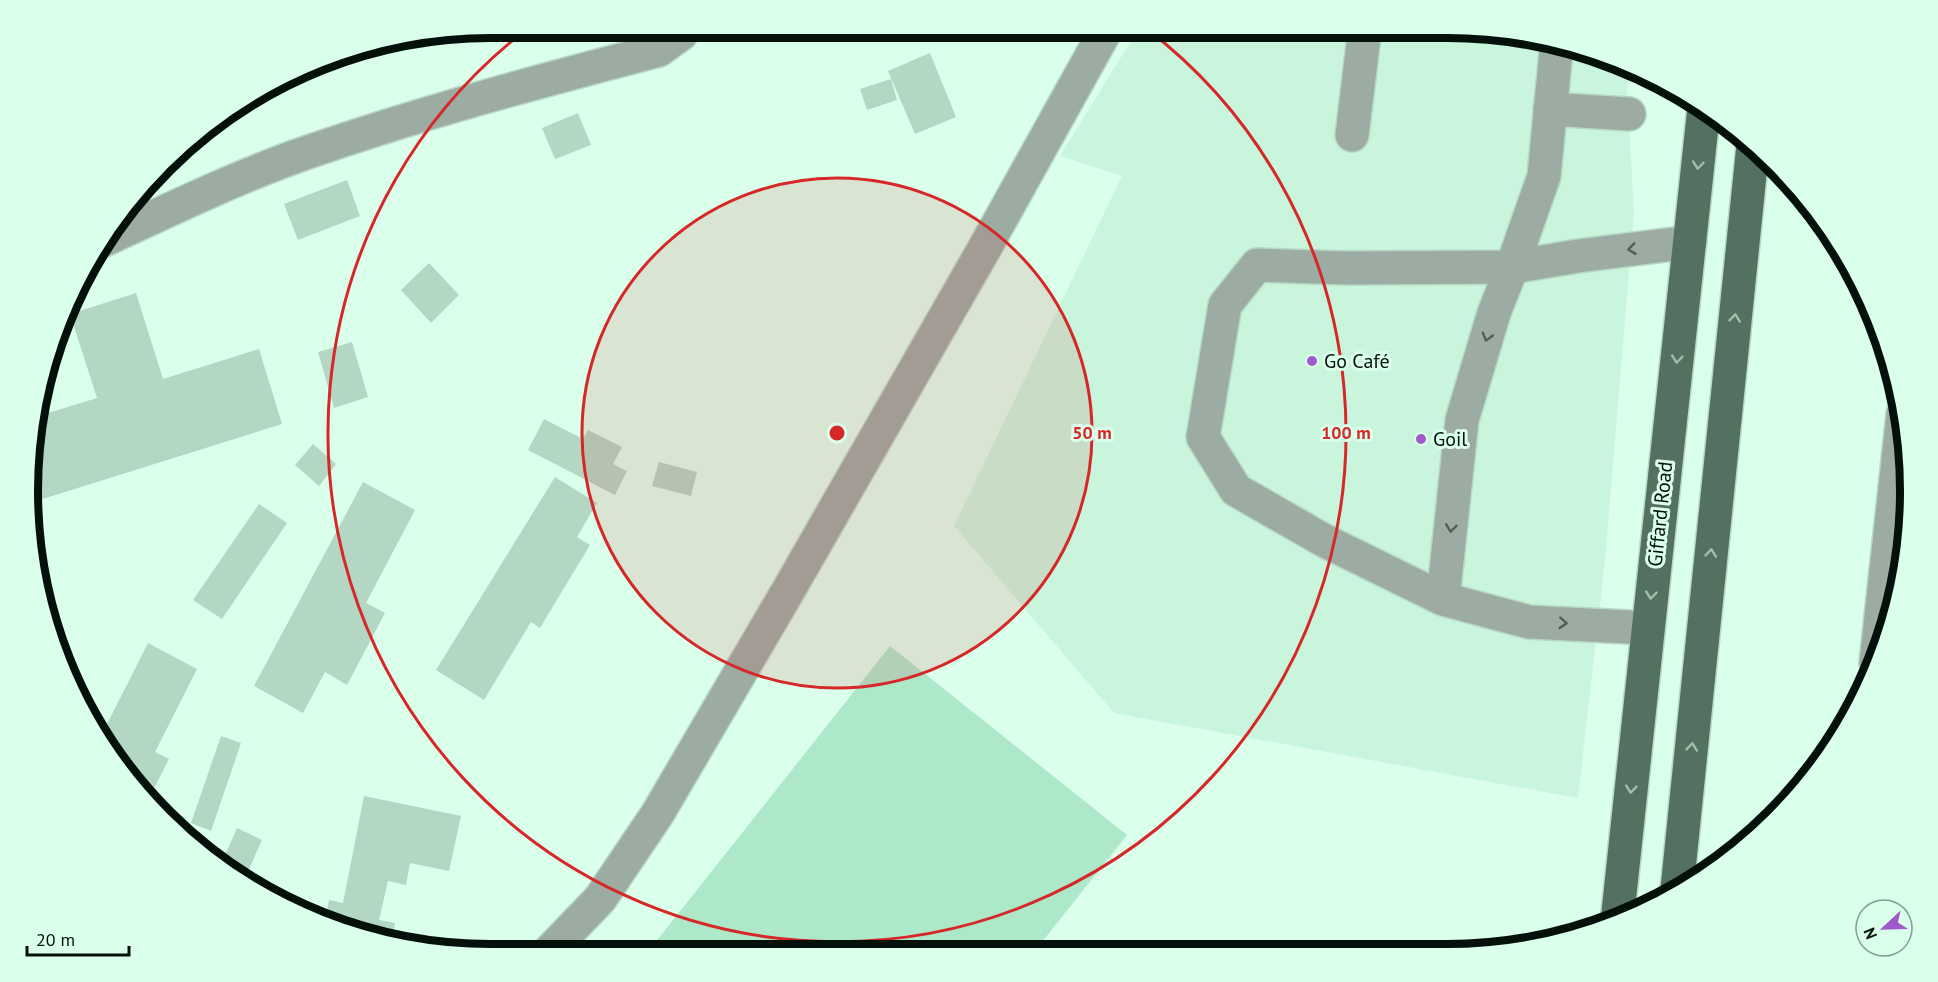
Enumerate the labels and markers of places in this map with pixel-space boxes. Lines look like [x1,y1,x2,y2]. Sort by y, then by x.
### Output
place label: Go Café [1324,348,1390,374]
marker: Go Café [1305,354,1319,368]
centre of rings [827,423,847,443]
place label: Goil [1433,426,1467,452]
marker: Goil [1414,432,1428,446]

